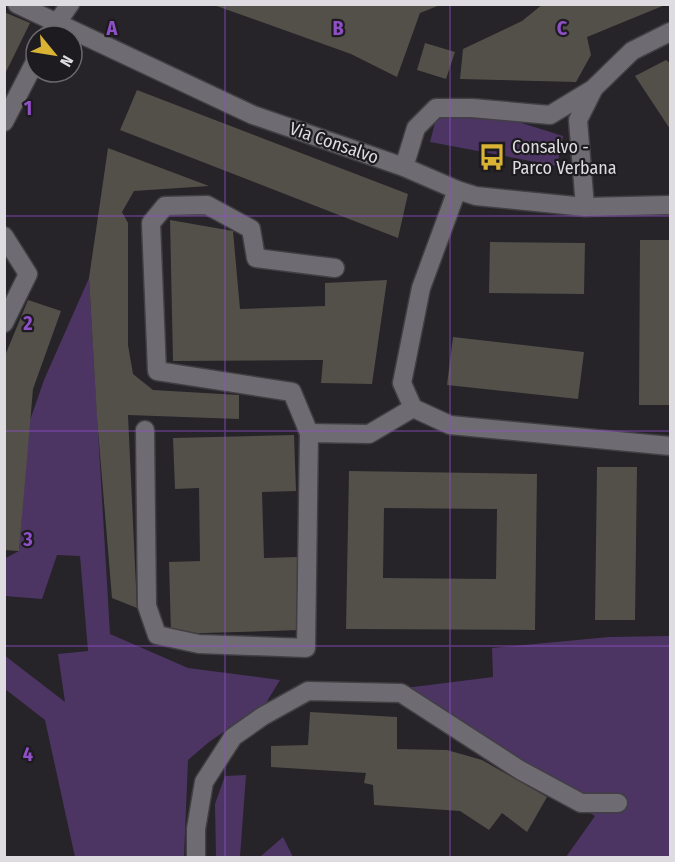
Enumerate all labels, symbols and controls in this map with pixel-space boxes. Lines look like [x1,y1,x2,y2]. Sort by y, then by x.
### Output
text: A [106,16,119,40]
text: B [332,16,344,40]
text: C [557,16,568,40]
north arrow [24,24,84,84]
text: N [56,52,77,70]
text: 1 [24,96,32,120]
street label: Via Consalvo [287,118,381,168]
place label: Consalvo - Parco Verbana [512,136,617,179]
bus stop icon: Consalvo - Parco Verbana [477,142,507,172]
text: 2 [22,311,33,335]
text: 3 [22,527,33,551]
text: 4 [23,742,33,766]

